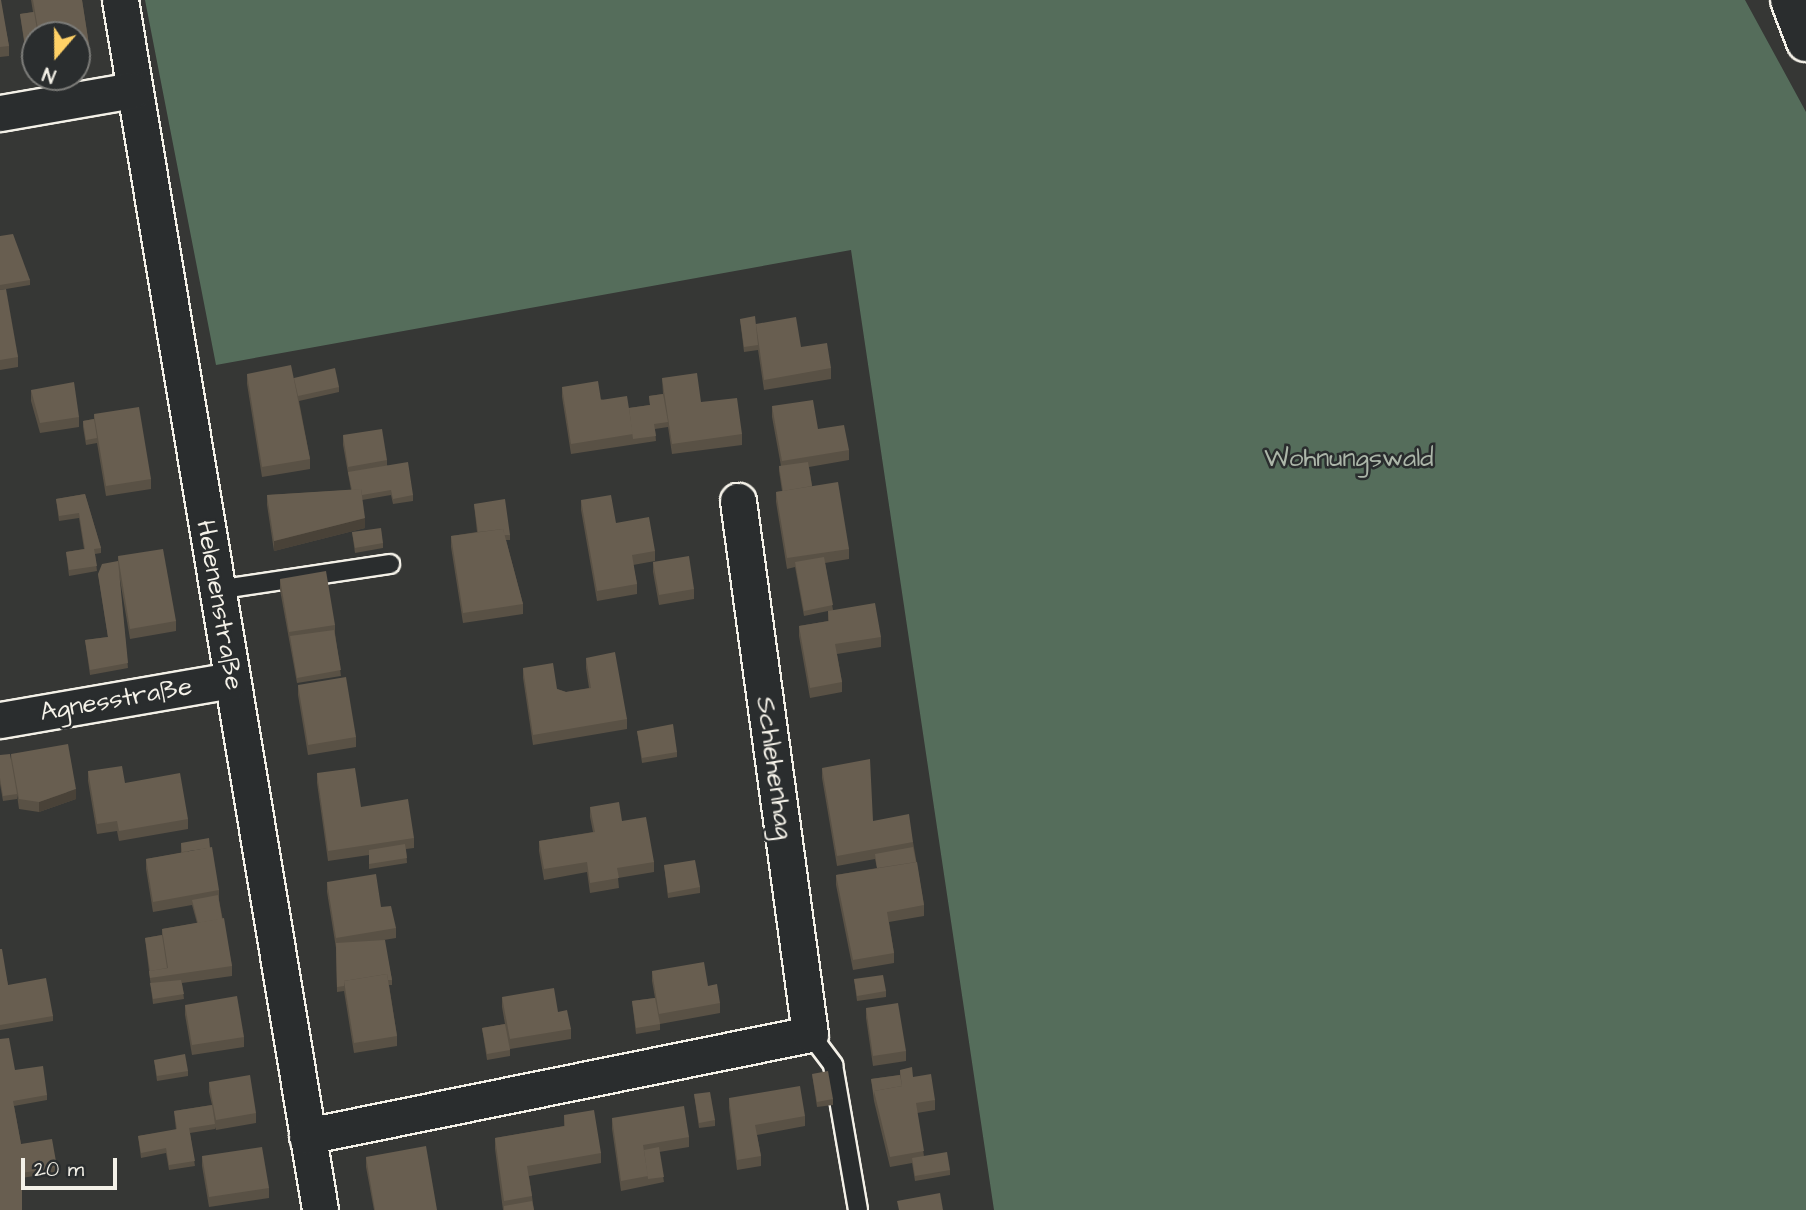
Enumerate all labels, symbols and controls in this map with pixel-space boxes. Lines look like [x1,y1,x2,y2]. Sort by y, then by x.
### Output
north arrow [21,21,91,91]
text: N [39,60,60,89]
park label: Wohnungswald [1264,443,1434,475]
street label: Helenenstraße [189,518,249,692]
street label: Agnesstraße [38,671,194,729]
street label: Schlehenhag [749,695,799,841]
scale bar [24,1144,121,1188]
text: 20 m [34,1155,84,1184]

